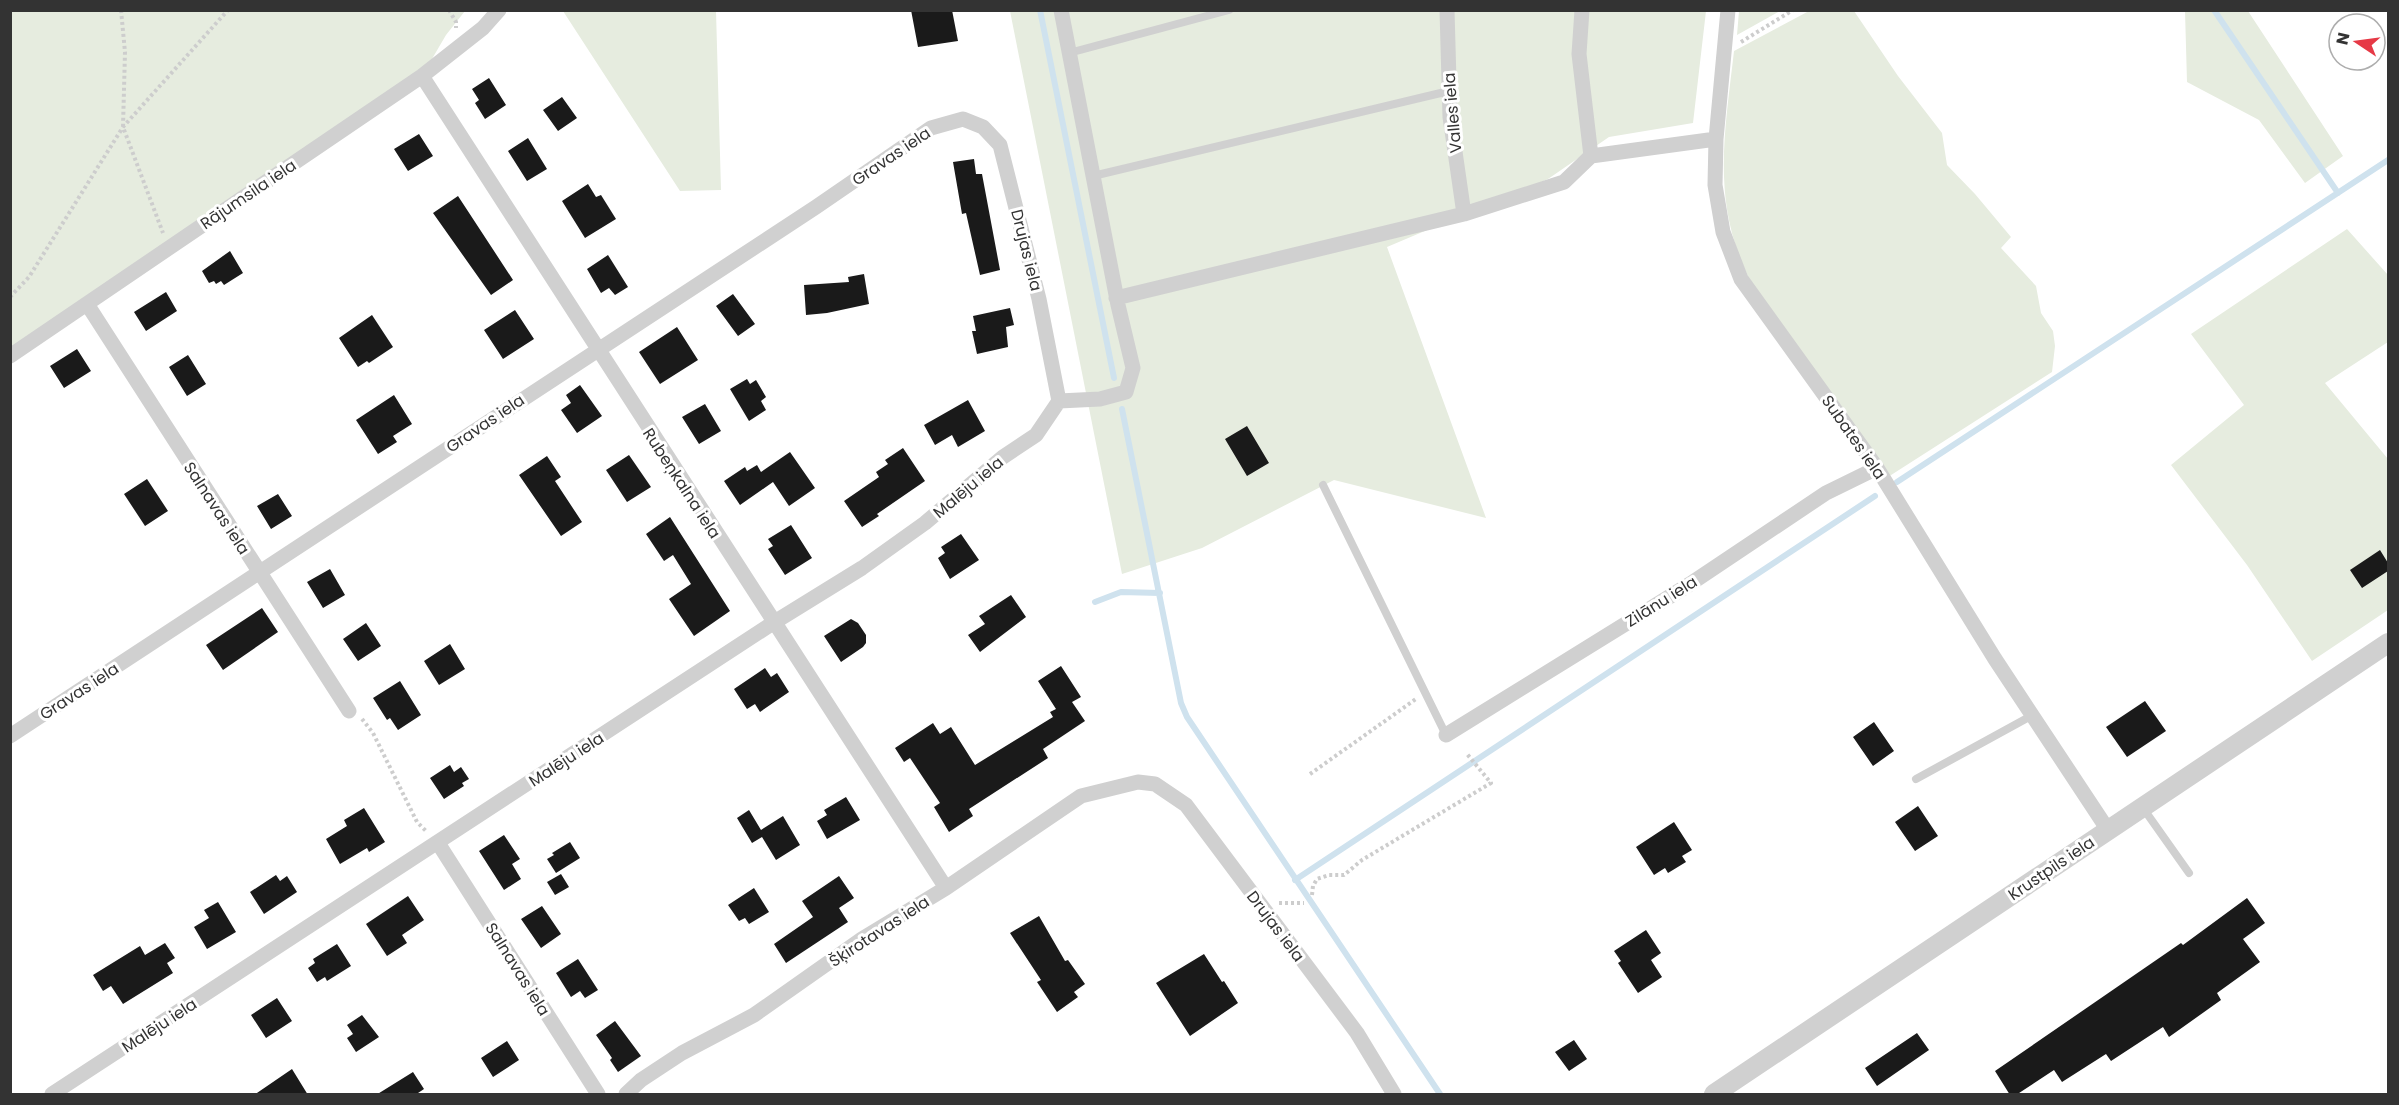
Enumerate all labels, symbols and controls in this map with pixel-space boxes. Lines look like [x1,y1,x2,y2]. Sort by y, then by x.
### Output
north arrow [2327,12,2387,72]
text: N [2330,30,2355,47]
street label: Valles iela [1438,72,1467,154]
street label: Gravas iela [847,122,935,191]
street label: Rājumsila iela [196,154,301,235]
street label: Drujas iela [1005,207,1048,293]
street label: Gravas iela [441,389,529,458]
street label: Subates iela [1816,390,1891,484]
street label: Rubeņkalna iela [637,423,726,543]
street label: Malēju iela [928,451,1008,524]
street label: Salnavas iela [178,457,255,559]
street label: Zilānu iela [1621,570,1702,633]
street label: Gravas iela [35,657,123,726]
street label: Malēju iela [524,726,608,792]
street label: Krustpils iela [2003,831,2099,906]
street label: Drujas iela [1241,886,1310,967]
street label: Šķirotavas iela [825,890,934,973]
street label: Salnavas iela [480,918,555,1020]
street label: Malēju iela [117,992,201,1058]

